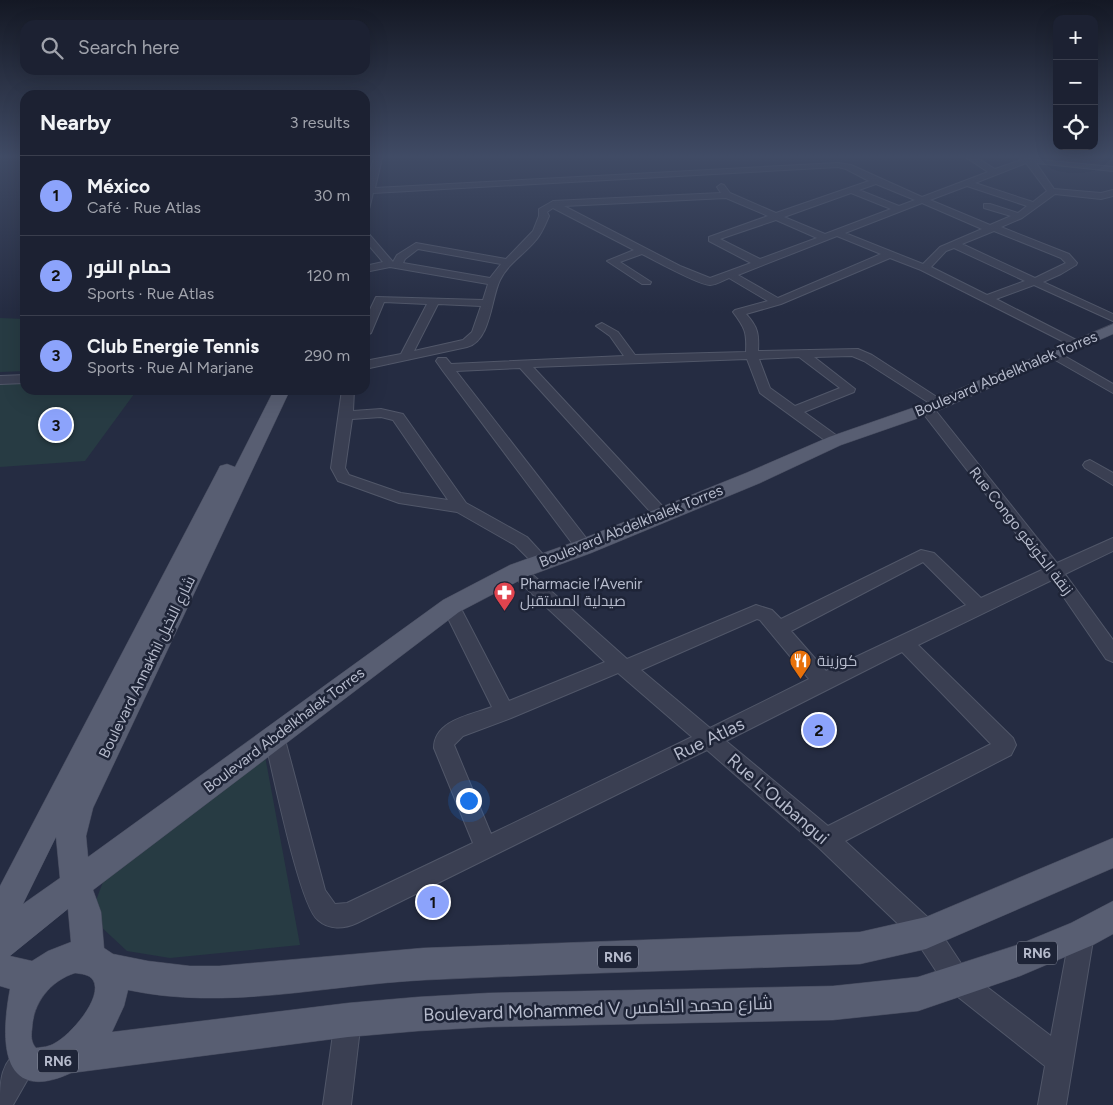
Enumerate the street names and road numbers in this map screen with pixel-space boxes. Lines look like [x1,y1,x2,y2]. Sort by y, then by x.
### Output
street label: Boulevard Abdelkhalek Torres [912,327,1100,421]
street label: Rue Congo زنقة الكونغو [965,463,1077,599]
street label: Boulevard Abdelkhalek Torres [536,481,726,571]
street label: Boulevard Annakhil شارع النخيل [95,573,201,762]
street label: Boulevard Abdelkhalek Torres [200,664,368,796]
street label: Rue Atlas [670,712,748,766]
street label: Rue L'Oubangui [723,749,833,849]
road number: RN6 [1017,941,1057,964]
road number: RN6 [598,946,638,969]
street label: Boulevard Mohammed V شارع محمد الخامس [423,992,773,1027]
road number: RN6 [38,1050,78,1072]

